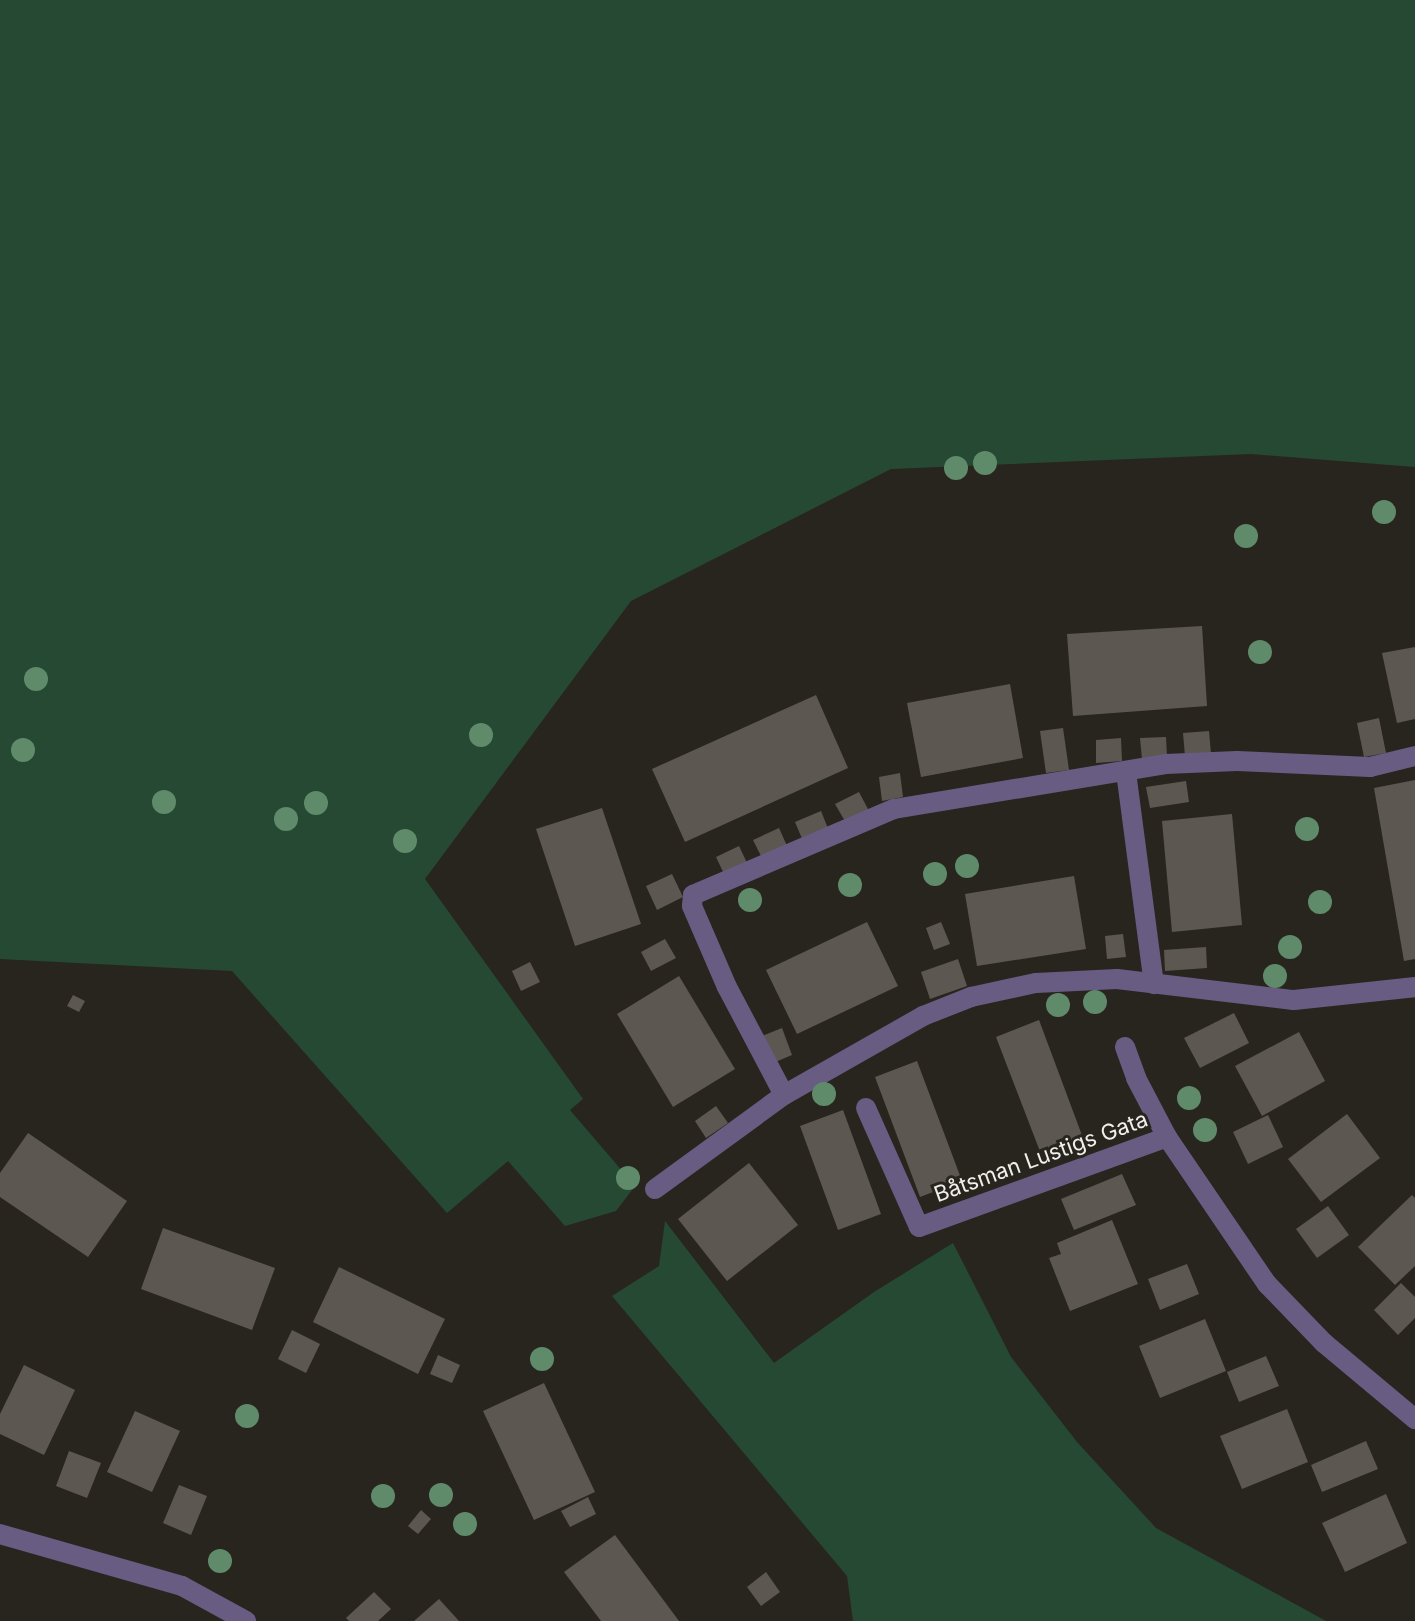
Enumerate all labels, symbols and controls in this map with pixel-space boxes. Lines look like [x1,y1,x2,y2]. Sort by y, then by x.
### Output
street label: Båtsman Lustigs Gata [931,1106,1151,1208]

